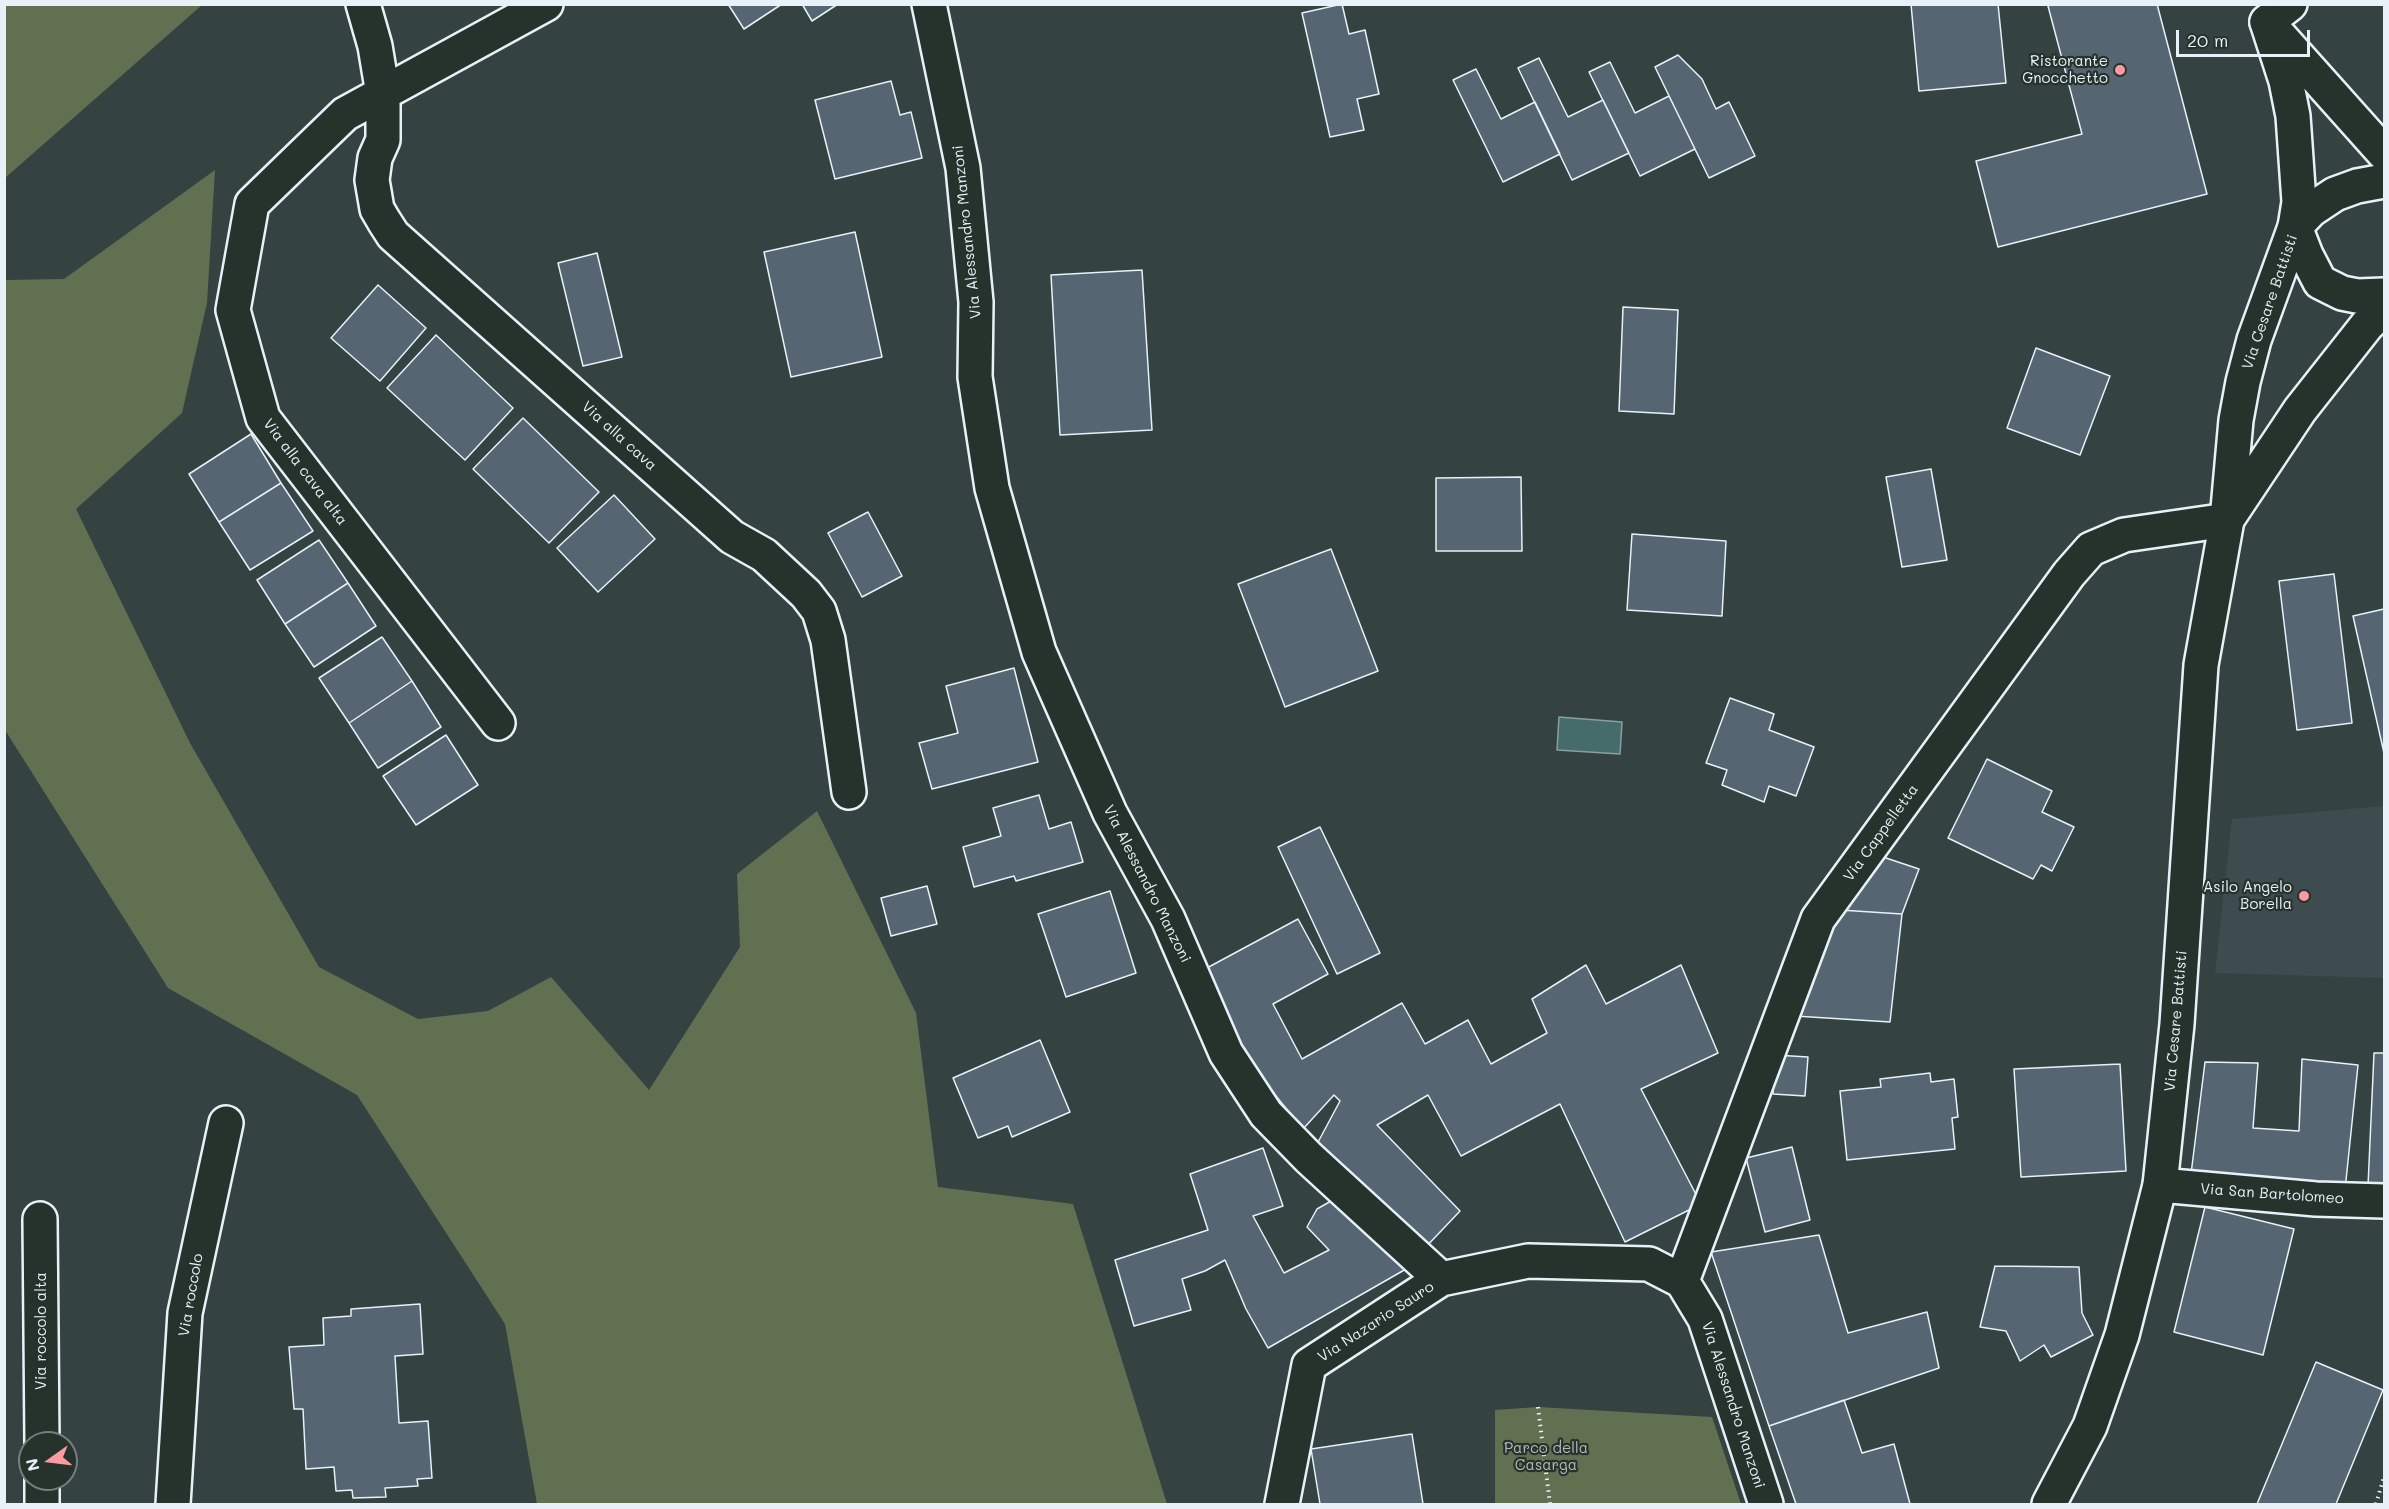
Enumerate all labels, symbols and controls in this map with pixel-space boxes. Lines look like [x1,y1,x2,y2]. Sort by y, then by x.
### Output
scale bar [2179,18,2312,56]
text: 20 m [2187,28,2228,52]
place label: Ristorante Gnocchetto [2022,52,2108,87]
marker: Ristorante Gnocchetto [2113,63,2127,77]
street label: Via Alessandro Manzoni [949,144,985,320]
street label: Via Cesare Battisti [2238,232,2302,372]
street label: Via alla cava [578,398,660,474]
street label: Via alla cava alta [259,415,351,529]
street label: Via Cappelletta [1840,781,1922,885]
street label: Via Alessandro Manzoni [1099,802,1195,966]
place label: Asilo Angelo Borella [2203,878,2292,913]
marker: Asilo Angelo Borella [2297,889,2311,903]
street label: Via Cesare Battisti [2161,950,2191,1092]
street label: Via San Bartolomeo [2200,1180,2344,1208]
street label: Via roccolo [175,1252,207,1338]
street label: Via roccolo alta [32,1272,50,1390]
street label: Via Nazario Sauro [1315,1278,1437,1366]
street label: Via Alessandro Manzoni [1697,1319,1769,1491]
north arrow [18,1431,78,1491]
park label: Parco della Casarga [1504,1439,1588,1474]
text: N [20,1457,44,1473]

